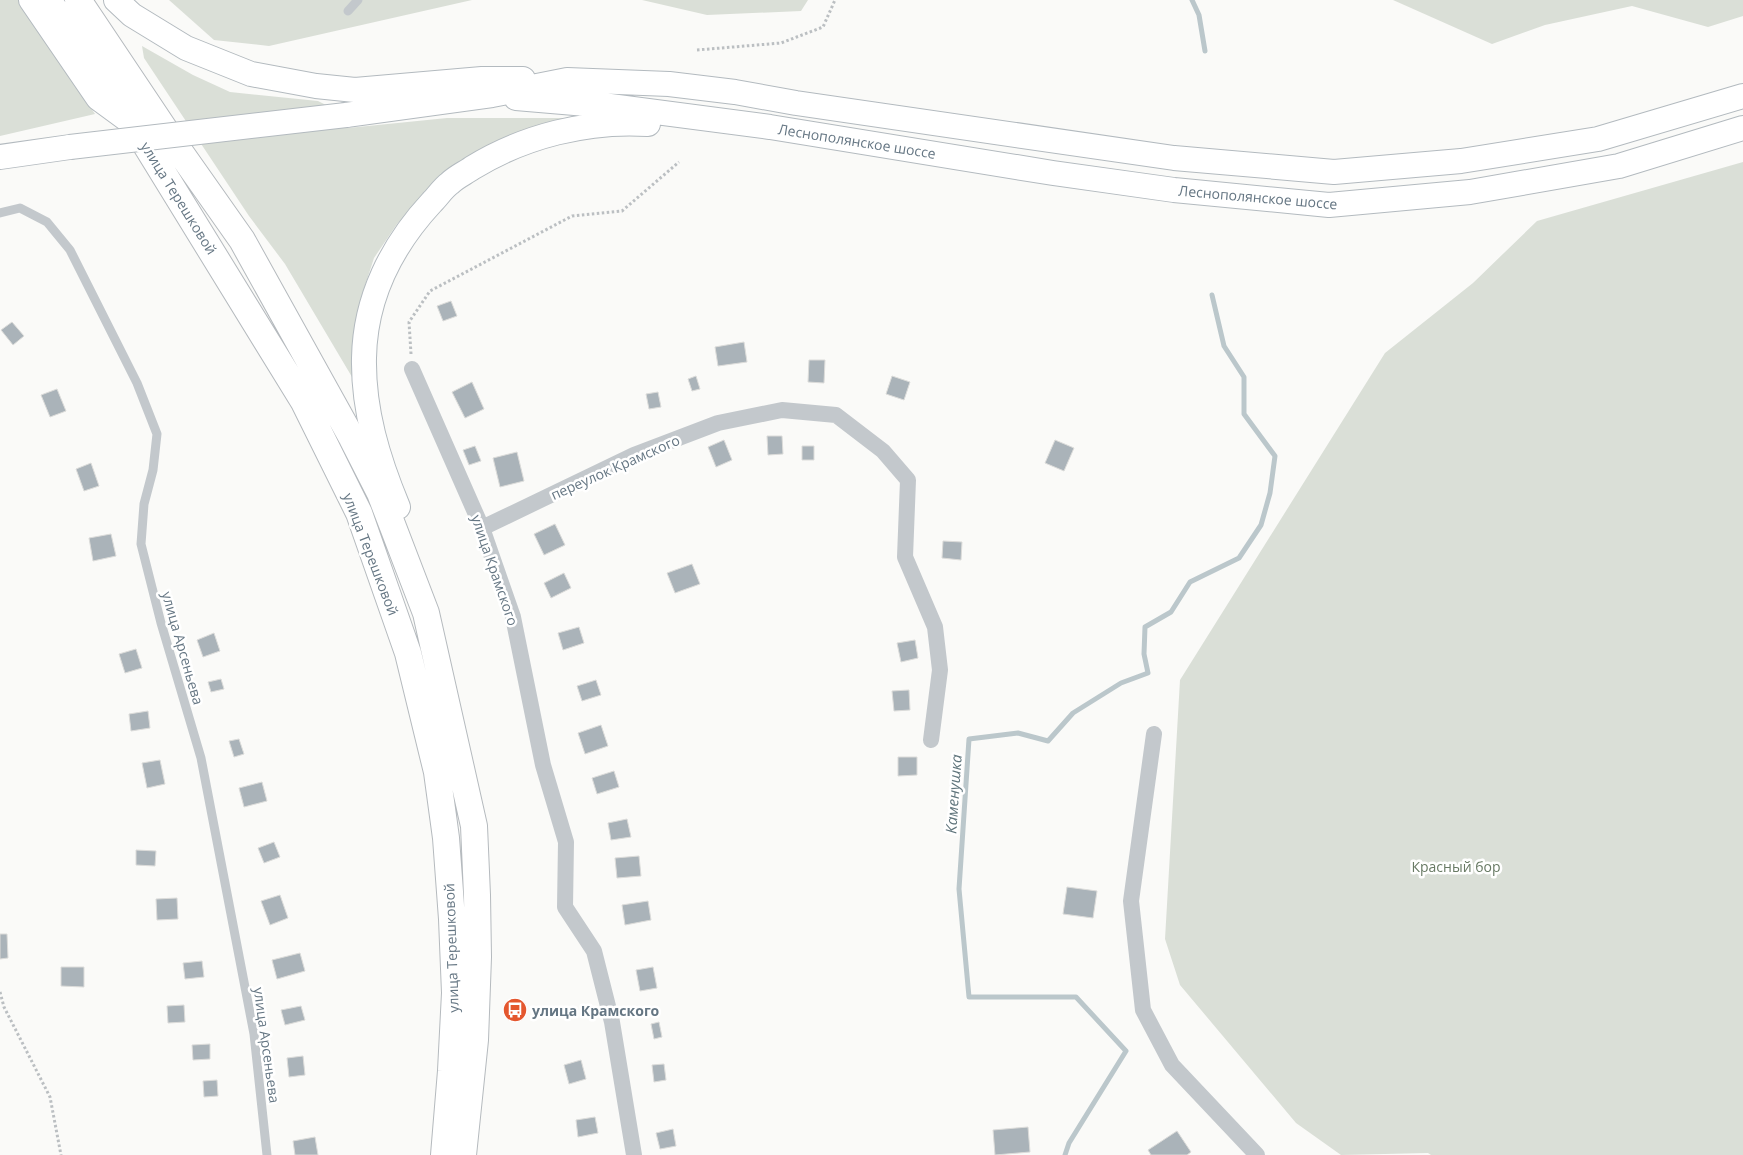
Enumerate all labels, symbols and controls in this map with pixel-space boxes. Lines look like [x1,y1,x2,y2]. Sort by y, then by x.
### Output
street label: Леснополянское шоссе [777,119,937,163]
street label: улица Терешковой [137,138,221,258]
street label: Леснополянское шоссе [1178,181,1338,213]
street label: переулок Крамского [548,430,682,504]
street label: улица Терешковой [339,490,403,618]
street label: улица Крамского [467,512,523,628]
street label: улица Арсеньева [158,589,208,707]
water label: Каменушка [940,753,966,834]
park label: Красный бор [1411,857,1501,876]
street label: улица Терешковой [439,883,463,1013]
street label: улица Арсеньева [249,986,285,1104]
bus stop icon: улица Крамского [502,997,528,1023]
place label: улица Крамского [532,1001,660,1020]

